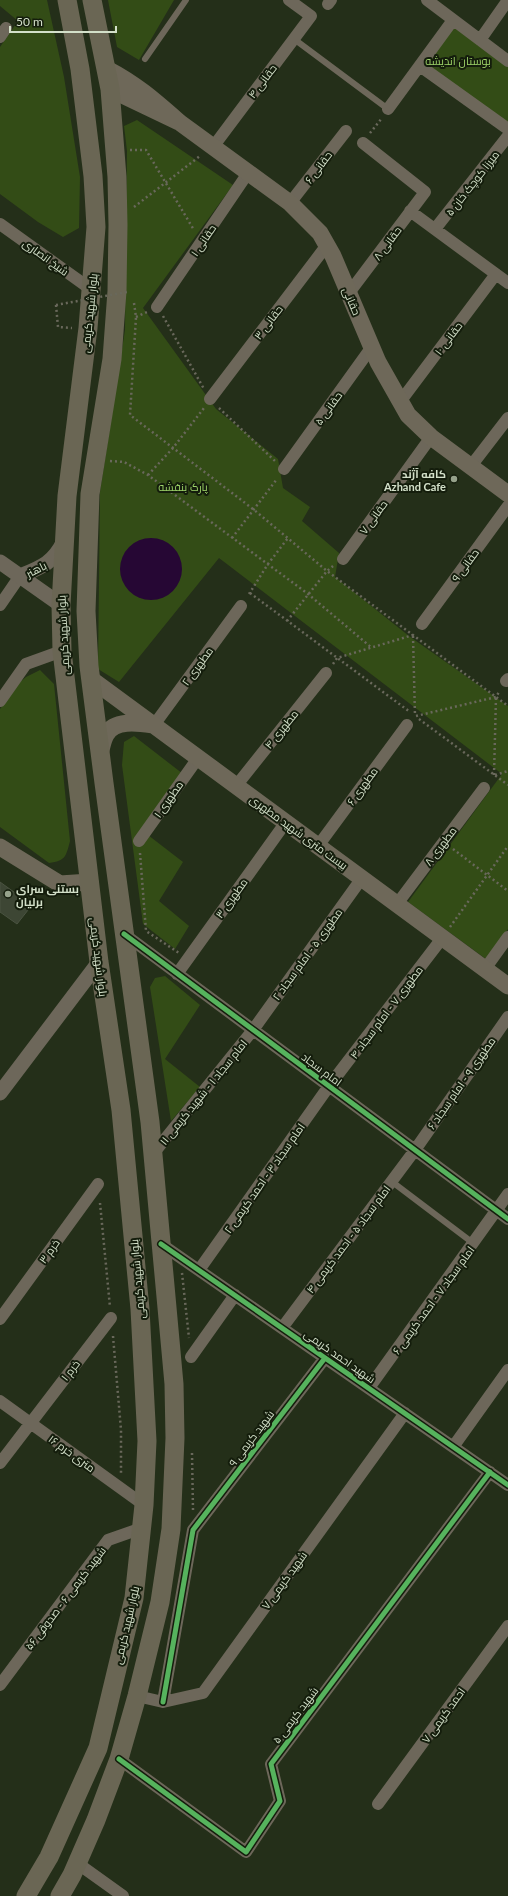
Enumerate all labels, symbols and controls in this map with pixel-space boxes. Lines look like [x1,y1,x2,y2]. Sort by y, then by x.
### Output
scale bar [10,8,116,34]
text: 50 m [16,14,43,29]
park label: بوستان اندیشه [425,54,491,68]
street label: حقانی ۴ [245,61,280,101]
street label: حقانی ۶ [302,148,335,186]
street label: میرزا کوچک خان ۵ [443,148,502,219]
street label: حقانی ۱ [188,222,219,259]
street label: حقانی ۸ [370,224,405,263]
street label: شیخ انصاری [19,236,71,280]
street label: بلوار شهید کریمی [78,273,101,354]
street label: حقانی [339,285,364,317]
street label: حقانی ۳ [251,302,286,342]
street label: حقانی ۱۰ [431,319,465,358]
street label: حقانی ۵ [312,389,345,428]
place label: کافه آژند Azhand Cafe [383,467,446,493]
marker: کافه آژند Azhand Cafe [449,474,459,484]
park label: پارک بنفشه [158,480,208,494]
street label: حقانی ۷ [356,498,390,537]
street label: حقانی ۹ [449,546,482,585]
street label: باهنر [23,558,49,581]
street label: بلوار شهید کریمی [54,595,73,675]
street label: مطهری ۲ [179,644,216,688]
street label: مطهری ۴ [262,707,301,752]
street label: مطهری ۶ [344,764,381,808]
street label: مطهری ۱ [151,778,186,820]
street label: بیست متری شهید مطهری [247,792,350,873]
street label: مطهری ۸ [421,824,460,869]
street label: مطهری ۳ [212,876,251,921]
place label: بستنی سرای برلیان [16,882,79,909]
marker: بستنی سرای برلیان [3,889,13,899]
street label: مطهری ۵ - امام سجاد ۲ [269,906,346,1004]
street label: بلوار شهید کریمی [87,917,110,998]
street label: مطهری ۷ - امام سجاد ۴ [347,963,427,1062]
street label: مطهری ۹ - امام سجاد ۶ [424,1034,499,1133]
street label: امام سجاد ۱ - شهید کریمی ۱۱ [157,1037,251,1148]
street label: امام سجاد [298,1050,345,1090]
street label: امام سجاد ۳ - احمد کریمی ۲ [221,1120,309,1237]
street label: امام سجاد ۵ - احمد کریمی ۴ [303,1183,394,1297]
street label: خرم ۳ [36,1236,64,1267]
street label: بلوار شهید کریمی [127,1238,148,1319]
street label: امام سجاد ۷ - احمد کریمی ۶ [389,1244,478,1358]
street label: شهید احمد کریمی [301,1327,378,1386]
street label: خرم ۱ [58,1357,84,1384]
street label: شهید کریمی ۹ [226,1407,277,1469]
street label: ۱۶ متری خرم [45,1432,98,1476]
street label: شهید کریمی ۶ - صدوقی ۵۶ [22,1544,109,1653]
street label: شهید کریمی ۷ [259,1549,310,1612]
street label: بلوار شهید کریمی [111,1585,142,1666]
street label: شهید کریمی ۵ [270,1684,321,1746]
street label: احمد کریمی ۷ [419,1685,468,1746]

